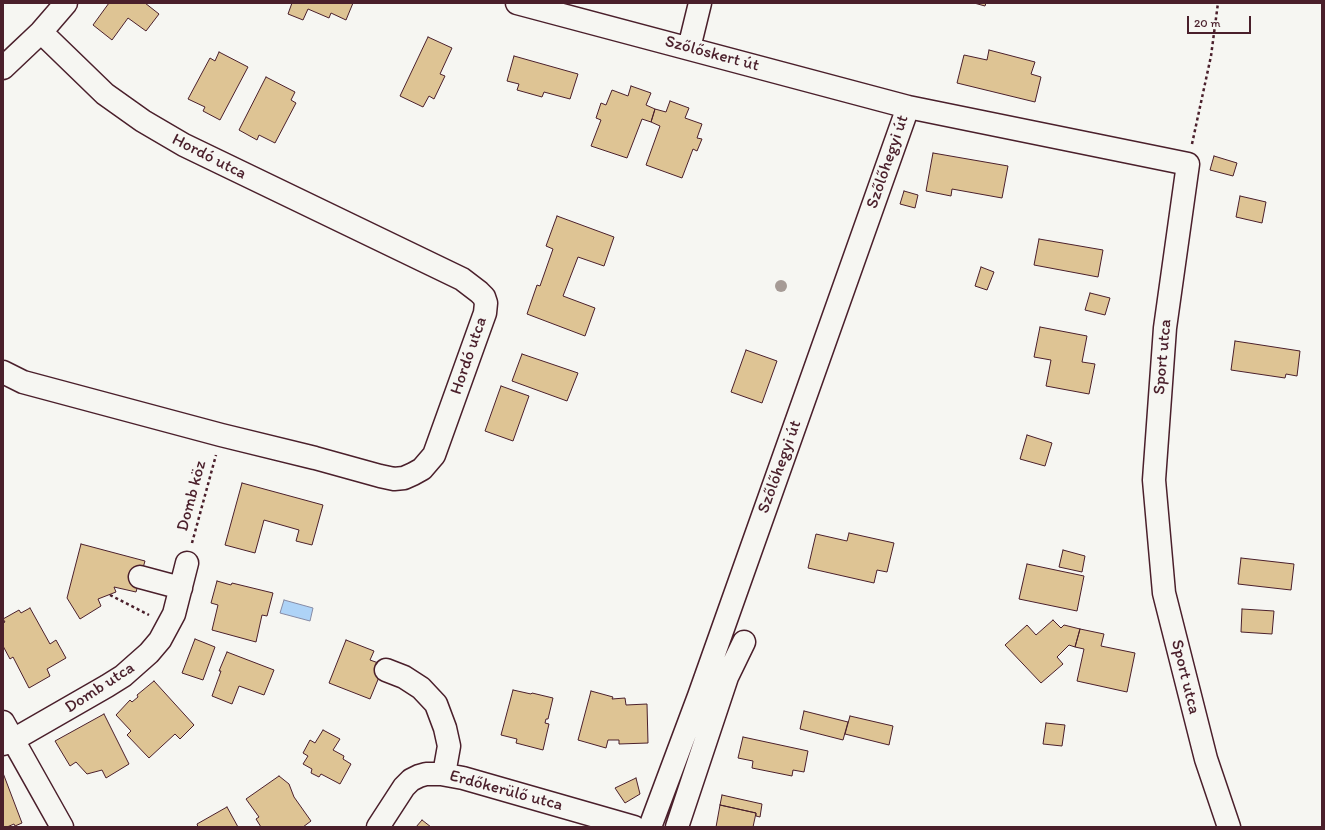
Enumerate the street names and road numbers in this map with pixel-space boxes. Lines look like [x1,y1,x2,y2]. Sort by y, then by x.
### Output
street label: Szőlőskert út [663,32,761,76]
street label: Szőlőhegyi út [862,112,914,212]
street label: Hordó utca [168,130,250,184]
street label: Hordó utca [446,315,492,397]
street label: Sport utca [1150,318,1176,396]
street label: Szőlőhegyi út [754,418,806,516]
street label: Domb köz [173,459,211,533]
street label: Sport utca [1166,638,1204,716]
street label: Domb utca [61,658,139,718]
street label: Erdőkerülő utca [447,766,565,816]

